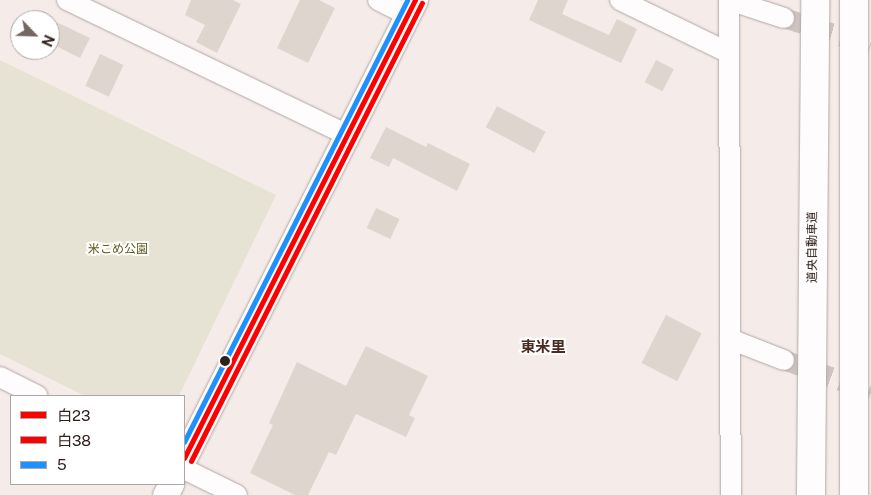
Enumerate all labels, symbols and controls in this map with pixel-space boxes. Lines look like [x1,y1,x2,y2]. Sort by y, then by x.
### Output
north arrow [10,10,60,60]
text: N [38,32,57,49]
street label: 道央自動車道 [806,211,820,283]
park label: 米こめ公園 [88,243,148,257]
district label: 東米里 [521,338,565,356]
unlabelled marker [220,356,230,366]
legend [10,395,185,485]
text: 白23 [57,407,90,424]
text: 白38 [57,432,91,449]
text: 5 [57,456,67,473]

